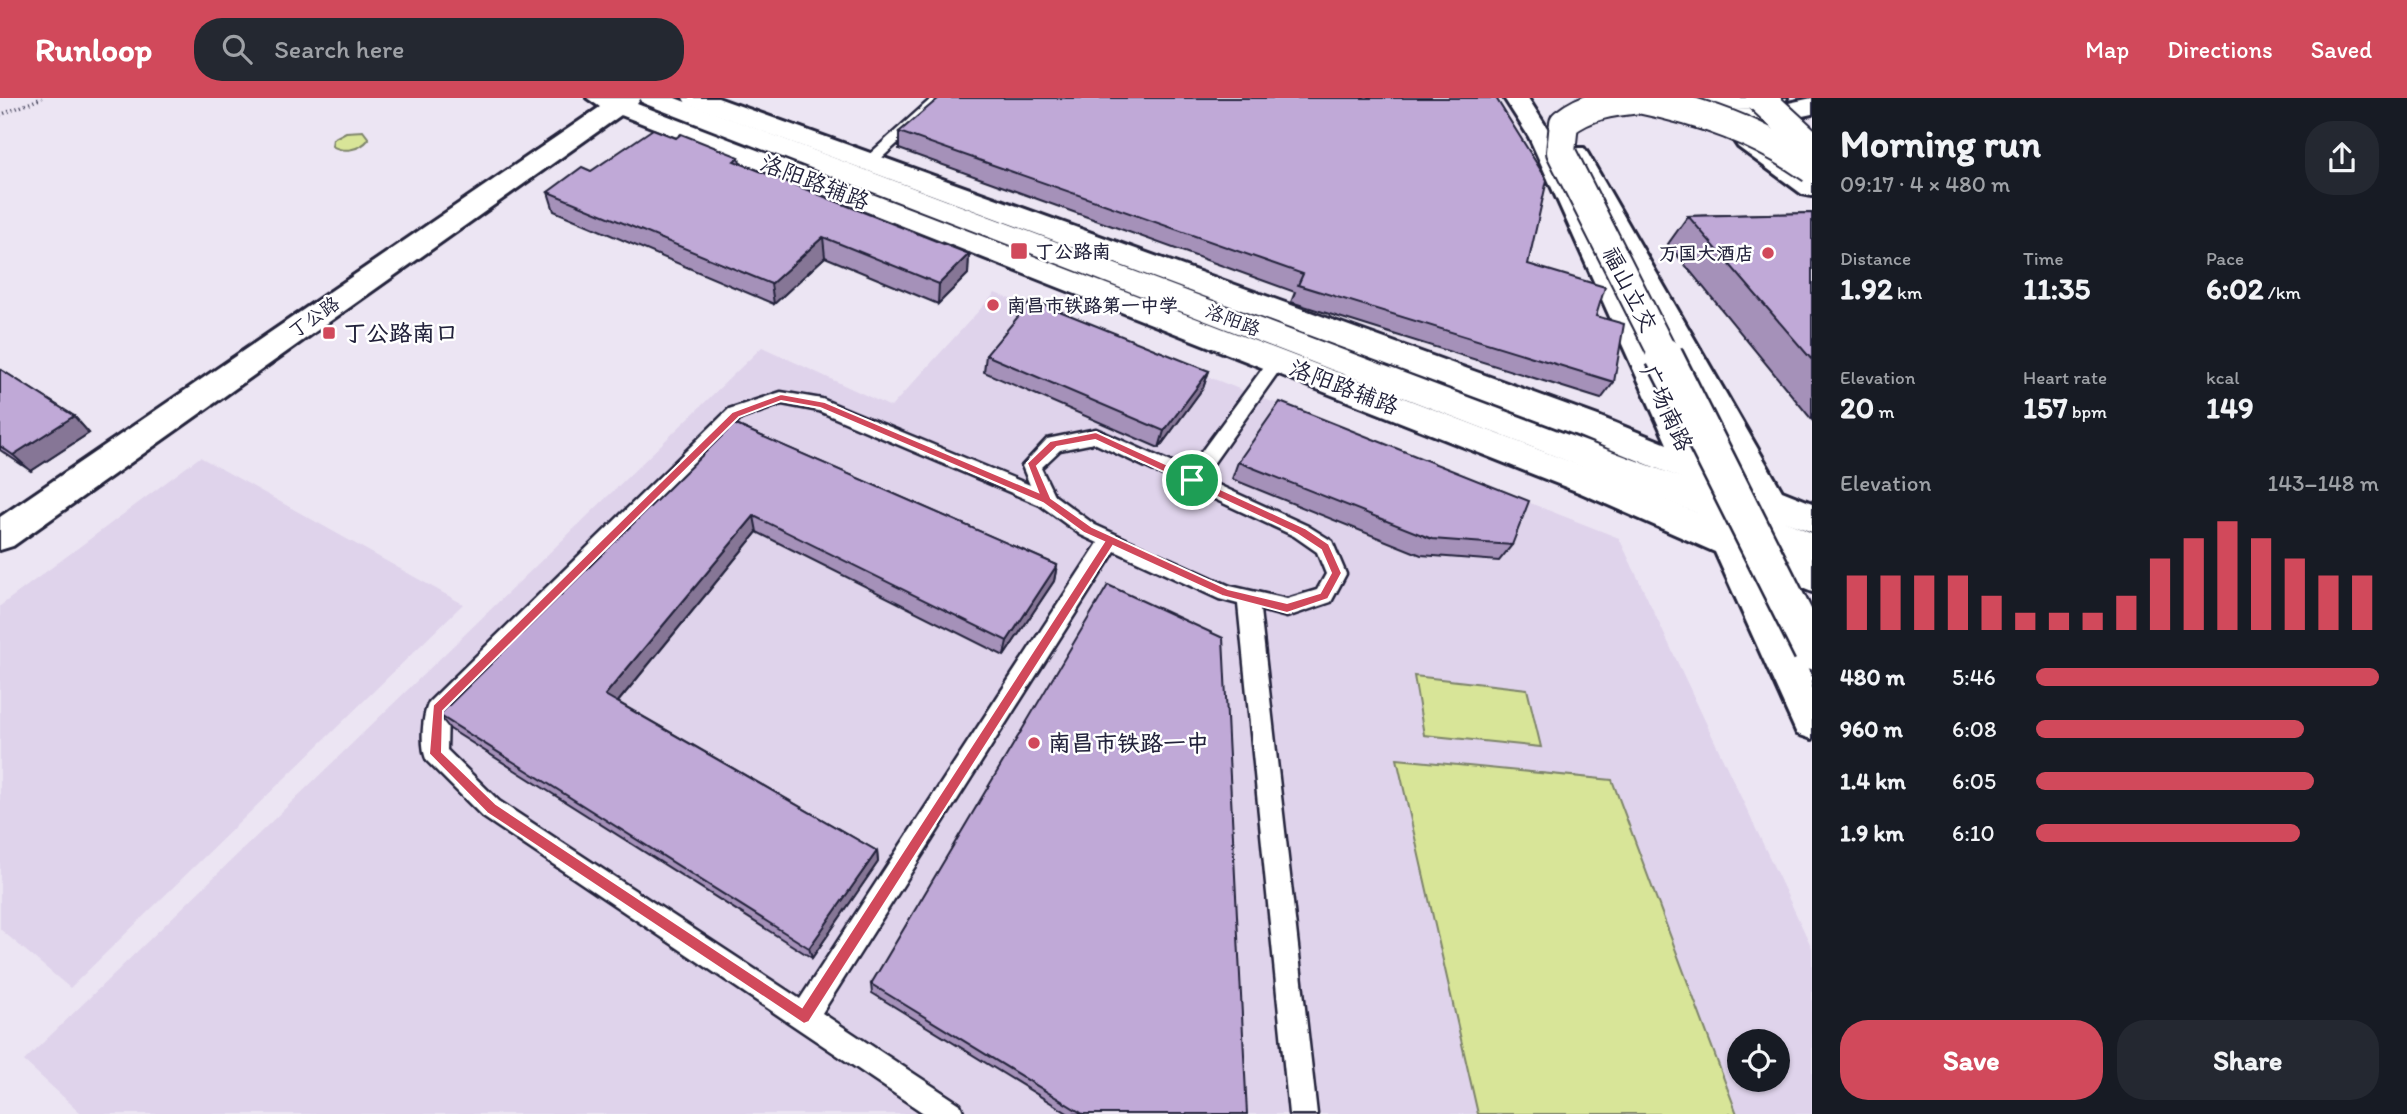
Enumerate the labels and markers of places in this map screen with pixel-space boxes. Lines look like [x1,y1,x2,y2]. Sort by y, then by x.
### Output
place label: 丁公路南 [1035,240,1111,263]
marker: 丁公路南 [1009,241,1029,261]
place label: 万国大酒店 [1659,242,1754,265]
marker: 万国大酒店 [1760,245,1776,261]
place label: 南昌市铁路第一中学 [1007,294,1178,317]
marker: 南昌市铁路第一中学 [985,297,1001,313]
place label: 丁公路南口 [343,319,458,347]
marker: 丁公路南口 [321,325,337,341]
pin [1162,450,1222,510]
place label: 南昌市铁路一中 [1048,729,1209,757]
marker: 南昌市铁路一中 [1026,735,1042,751]

